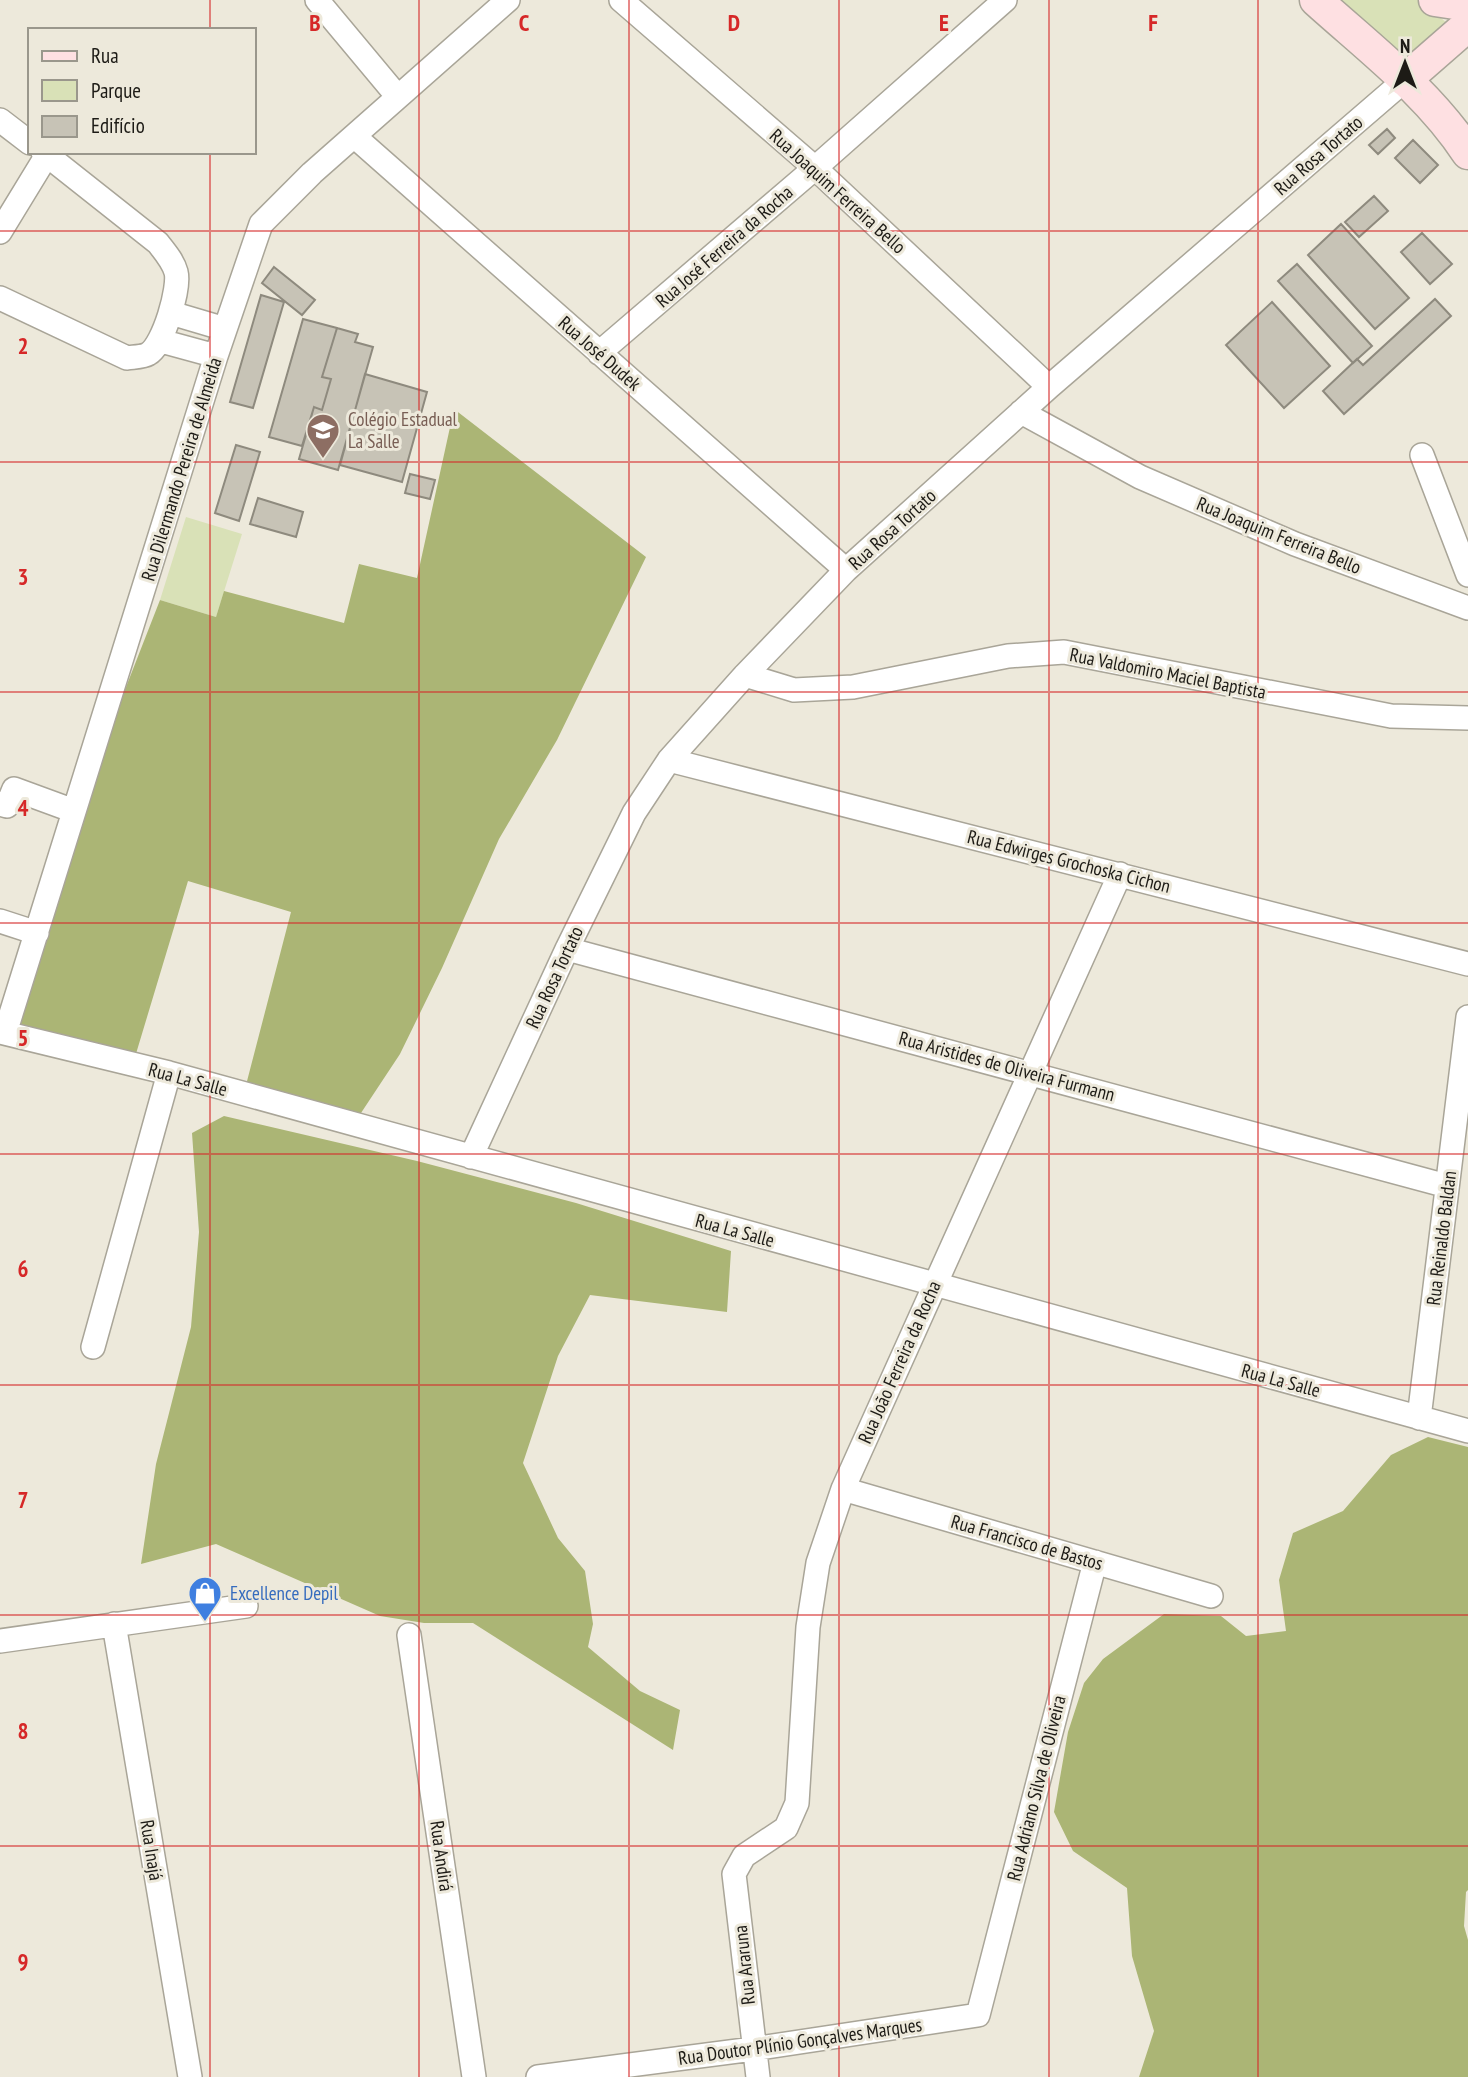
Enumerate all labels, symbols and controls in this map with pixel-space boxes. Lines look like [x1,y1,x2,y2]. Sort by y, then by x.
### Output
text: B [309,8,321,37]
text: C [519,8,530,37]
text: D [728,8,740,37]
text: E [939,8,949,37]
text: F [1148,8,1158,37]
legend [28,28,256,154]
north arrow [1370,28,1440,98]
text: N [1400,34,1410,58]
text: Rua [91,42,119,69]
text: Parque [91,77,141,104]
street label: Rua Rosa Tortato [1269,110,1367,200]
text: Edifício [91,112,145,139]
street label: Rua Joaquim Ferreira Bello [765,123,911,259]
street label: Rua José Ferreira da Rocha [650,180,798,312]
street label: Rua José Dudek [554,311,647,396]
text: 2 [18,331,29,360]
street label: Rua Dilermando Pereira de Almeida [136,354,226,584]
place label: Colégio Estadual La Salle [348,407,458,453]
school or university icon: Colégio Estadual La Salle [304,411,342,460]
street label: Rua Rosa Tortato [843,483,941,575]
street label: Rua Joaquim Ferreira Bello [1193,491,1365,579]
text: 3 [18,562,29,591]
street label: Rua Valdomiro Maciel Baptista [1068,642,1268,704]
text: 4 [18,793,29,822]
street label: Rua Edwirges Grochoska Cichon [965,824,1173,898]
street label: Rua Rosa Tortato [520,922,588,1032]
text: 5 [18,1023,29,1052]
street label: Rua Aristides de Oliveira Furmann [897,1026,1117,1106]
street label: Rua La Salle [146,1057,230,1101]
street label: Rua Reinaldo Baldan [1421,1169,1461,1307]
street label: Rua La Salle [693,1208,777,1252]
text: 6 [18,1254,29,1283]
street label: Rua João Ferreira da Rocha [852,1277,946,1447]
street label: Rua La Salle [1239,1358,1323,1402]
text: 7 [18,1485,29,1514]
street label: Rua Francisco de Bastos [948,1509,1106,1575]
shop icon: Excellence Depil [186,1574,224,1623]
place label: Excellence Depil [230,1581,338,1605]
street label: Rua Adriano Silva de Oliveira [1001,1693,1071,1883]
text: 8 [18,1716,29,1745]
street label: Rua Inajá [135,1818,169,1882]
street label: Rua Andirá [425,1819,459,1893]
street label: Rua Araruna [728,1924,760,2006]
text: 9 [18,1947,29,1976]
street label: Rua Doutor Plínio Gonçalves Marques [677,2012,923,2070]

